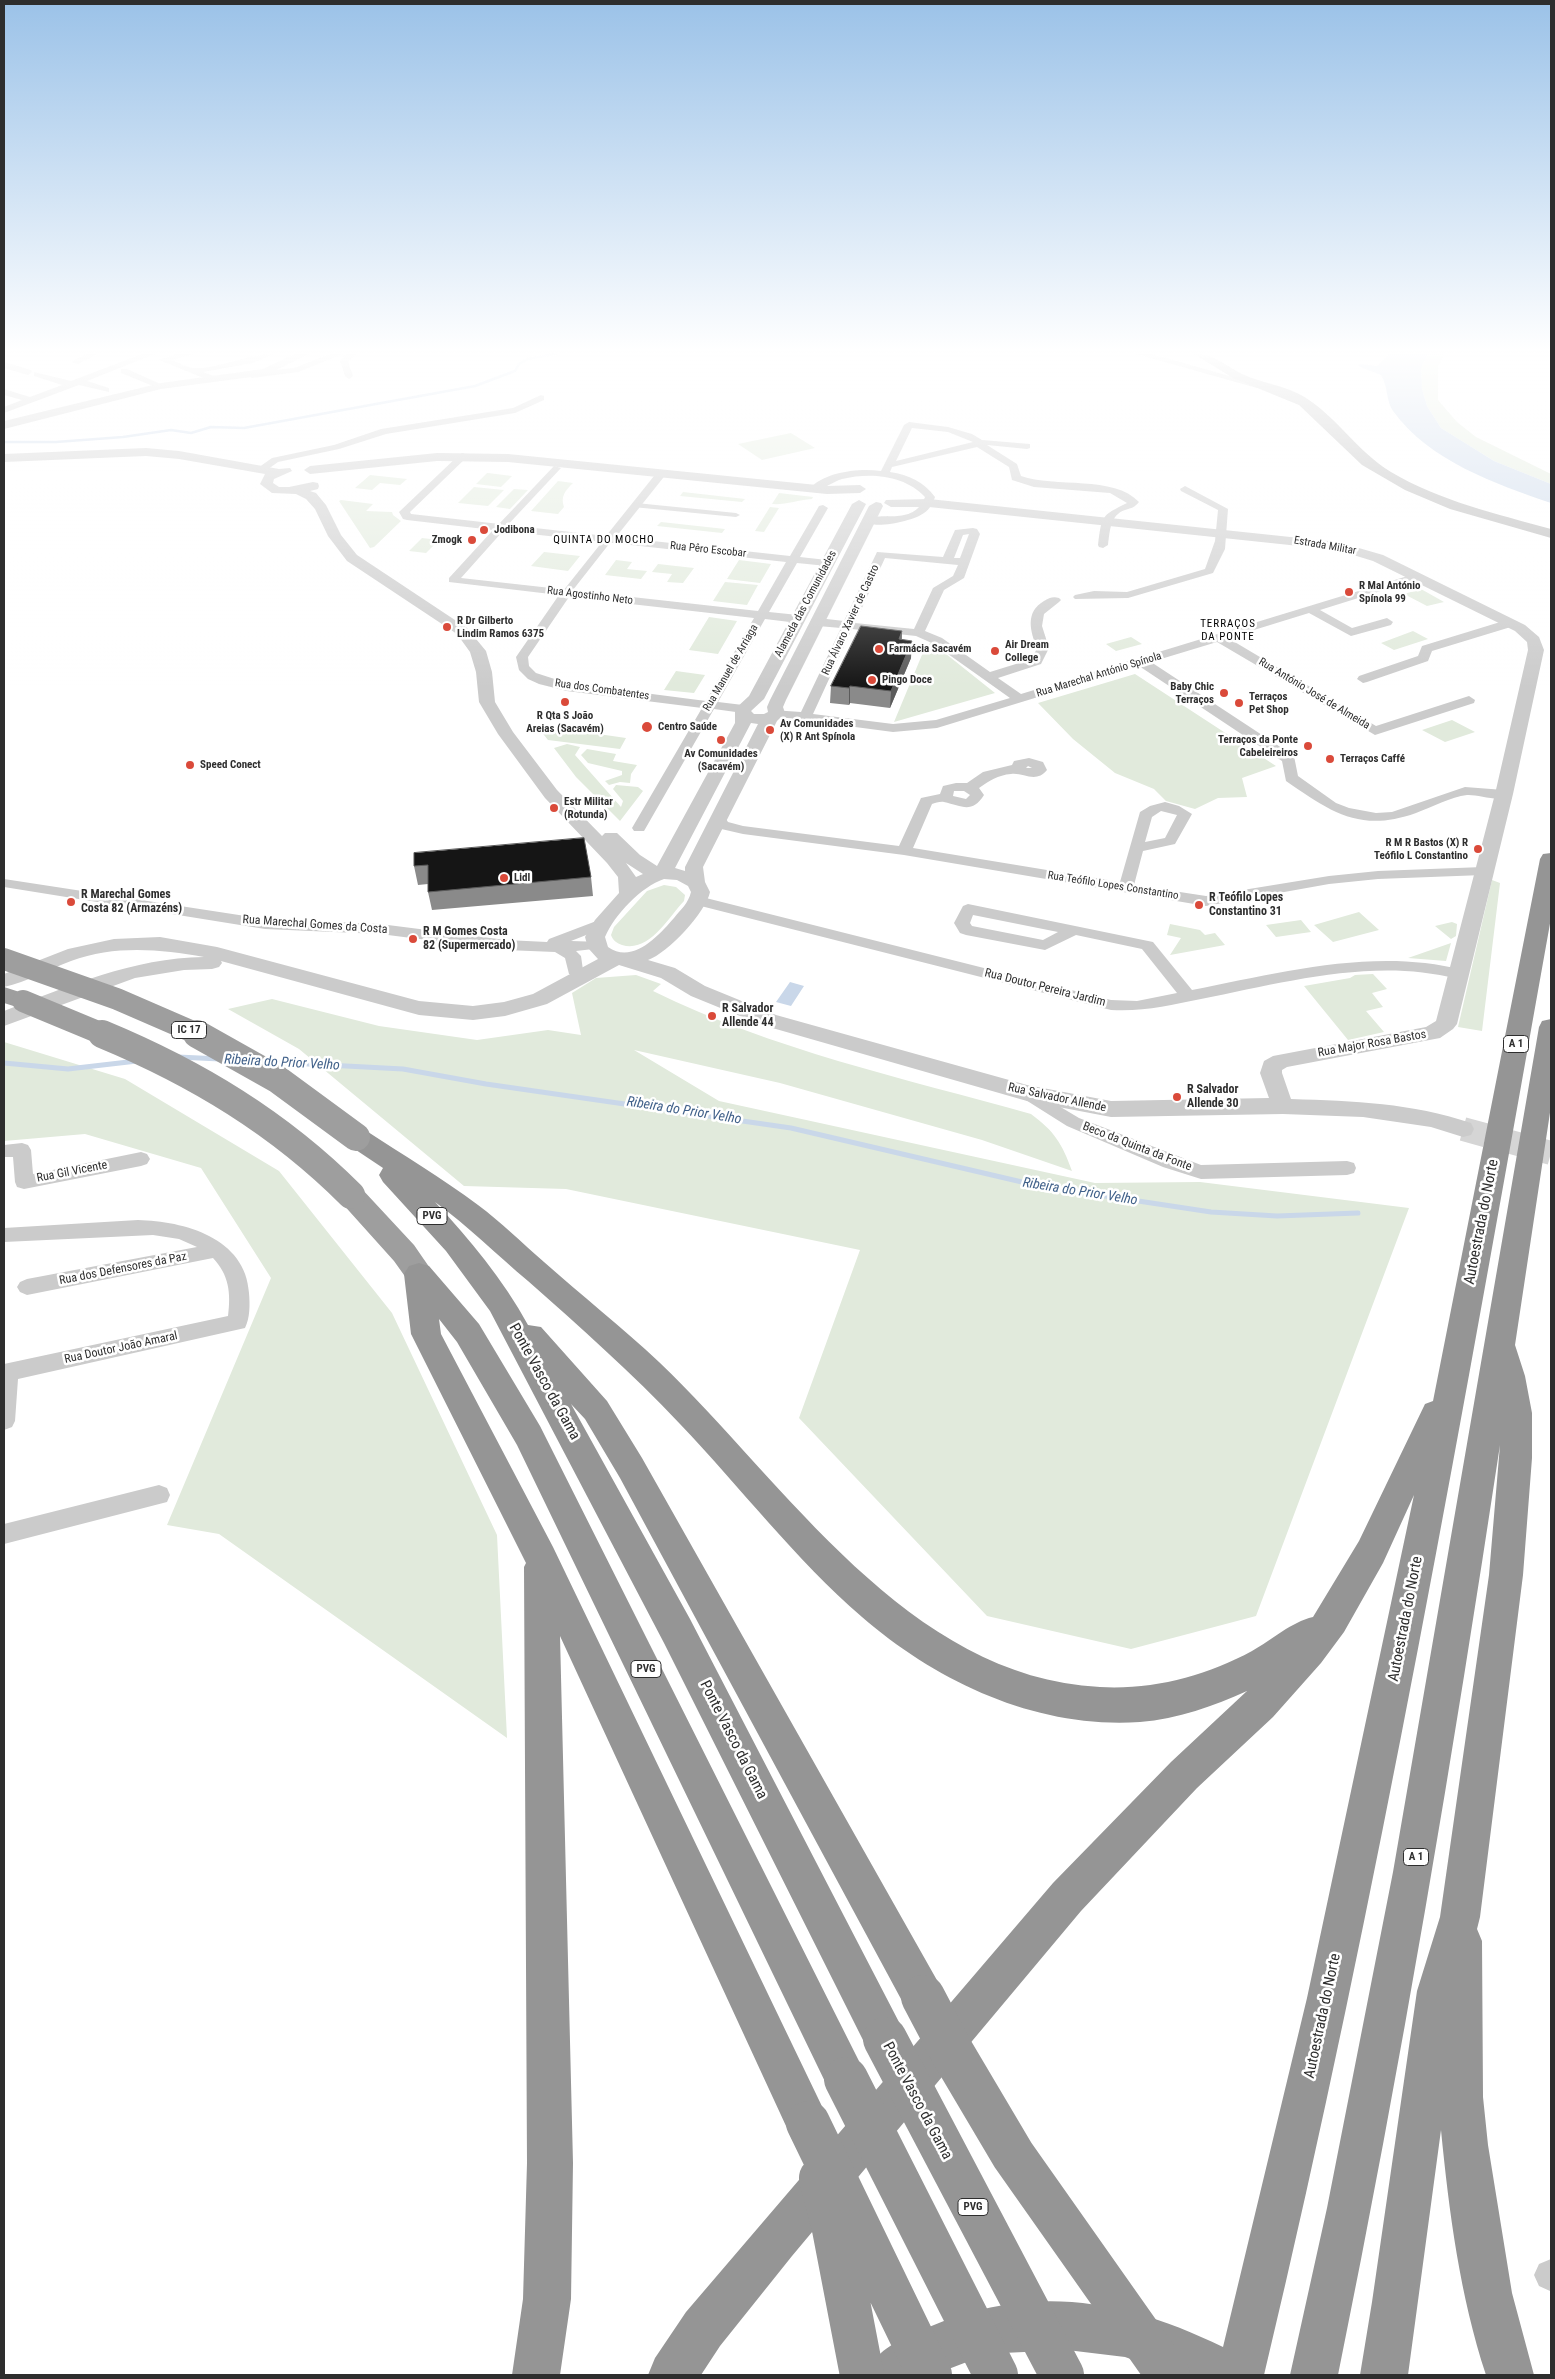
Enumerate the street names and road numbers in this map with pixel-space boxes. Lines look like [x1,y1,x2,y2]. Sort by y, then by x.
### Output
street label: Estrada Militar [1293,534,1357,558]
street label: Rua Pêro Escobar [669,539,747,561]
street label: Alameda das Comunidades [772,549,840,659]
street label: Rua Álvaro Xavier de Castro [820,563,882,677]
street label: Rua Agostinho Neto [546,584,634,608]
street label: Rua Manuel de Arriaga [701,622,761,714]
street label: Rua Marechal António Spínola [1035,650,1163,700]
street label: Rua António José de Almeida [1256,656,1372,732]
street label: Rua dos Combatentes [554,677,650,703]
street label: Rua Teófilo Lopes Constantino [1047,869,1179,903]
street label: Rua Marechal Gomes da Costa [242,913,388,937]
street label: Rua Doutor Pereira Jardim [983,966,1107,1010]
road number: IC 17 [172,1022,206,1038]
street label: Rua Major Rosa Bastos [1317,1027,1427,1061]
road number: A 1 [1504,1036,1528,1052]
street label: Rua Salvador Allende [1007,1081,1107,1115]
street label: Beco da Quinta da Fonte [1080,1120,1194,1174]
street label: Rua Gil Vicente [35,1158,109,1186]
street label: Autoestrada do Norte [1461,1158,1503,1286]
road number: PVG [417,1208,447,1224]
street label: Rua dos Defensores da Paz [58,1250,188,1288]
street label: Ponte Vasco da Gama [504,1321,584,1443]
street label: Rua Doutor João Amaral [63,1329,179,1367]
street label: Autoestrada do Norte [1385,1555,1427,1683]
road number: PVG [631,1660,661,1678]
street label: Ponte Vasco da Gama [695,1678,771,1802]
road number: A 1 [1404,1848,1428,1865]
street label: Autoestrada do Norte [1301,1952,1345,2080]
street label: Ponte Vasco da Gama [878,2039,956,2163]
road number: PVG [958,2198,988,2216]

